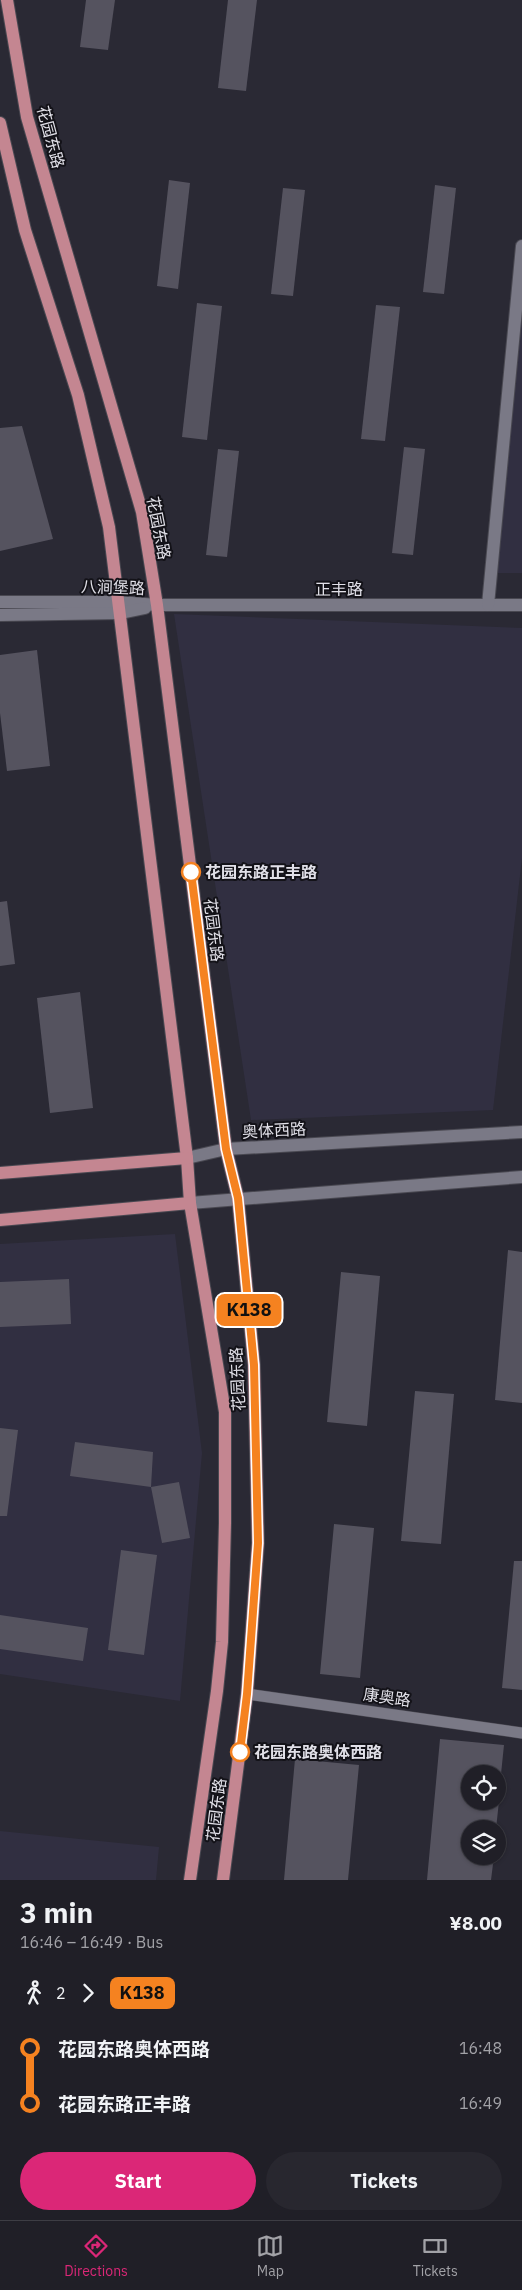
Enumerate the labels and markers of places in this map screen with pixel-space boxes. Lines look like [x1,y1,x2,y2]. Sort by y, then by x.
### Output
marker: 花园东路正丰路 [181,862,201,882]
place label: 花园东路正丰路 [205,862,317,882]
marker: 花园东路奥体西路 [230,1742,250,1762]
place label: 花园东路奥体西路 [254,1742,382,1762]

